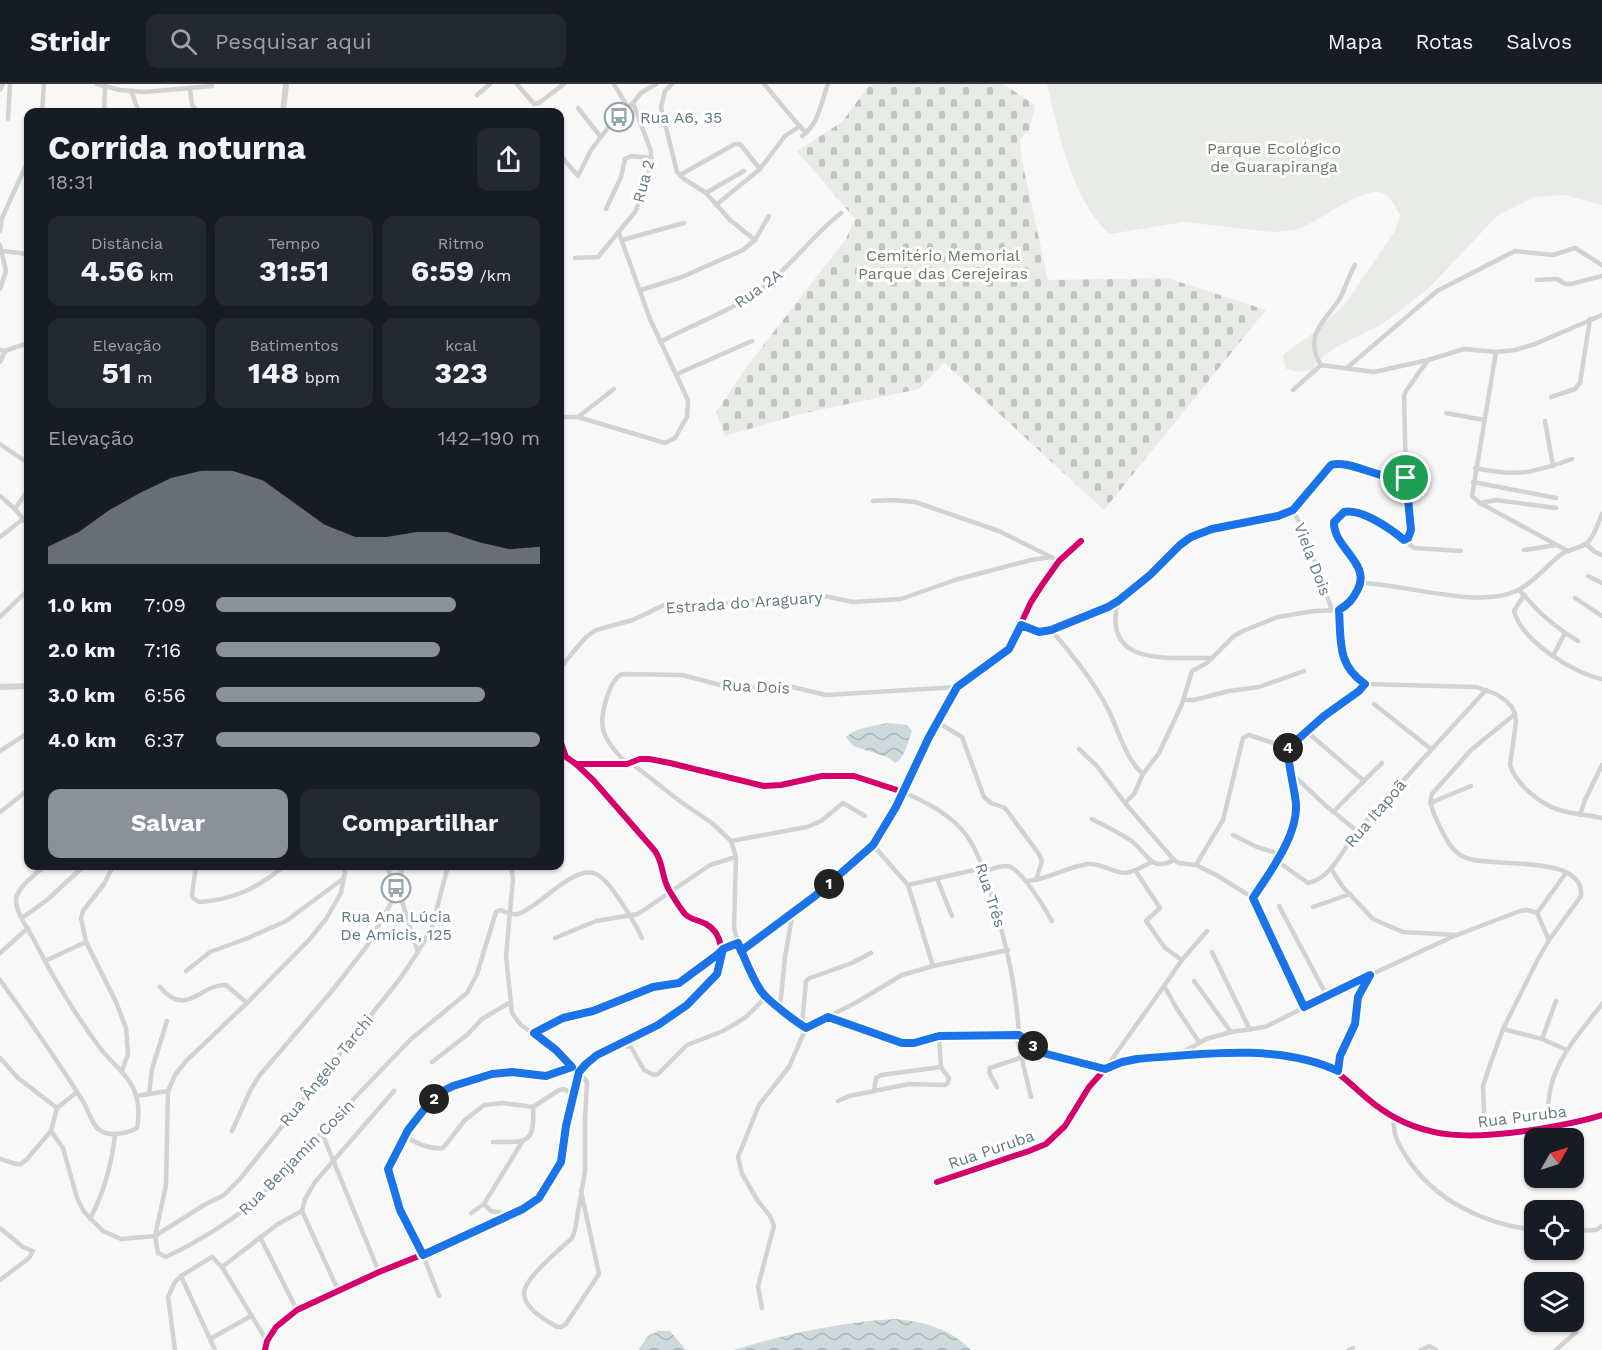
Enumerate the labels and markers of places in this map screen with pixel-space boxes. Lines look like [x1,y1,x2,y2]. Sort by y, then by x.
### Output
bus stop icon: Rua A6, 35 [603,101,635,133]
place label: Rua A6, 35 [640,108,722,127]
pin [1380,452,1431,503]
pin: 4 [1273,733,1303,763]
pin: 1 [814,869,844,899]
bus stop icon: Rua Ana Lúcia De Amicis, 125 [380,872,412,904]
place label: Rua Ana Lúcia De Amicis, 125 [340,907,452,944]
pin: 3 [1018,1031,1048,1061]
pin: 2 [419,1084,449,1114]

